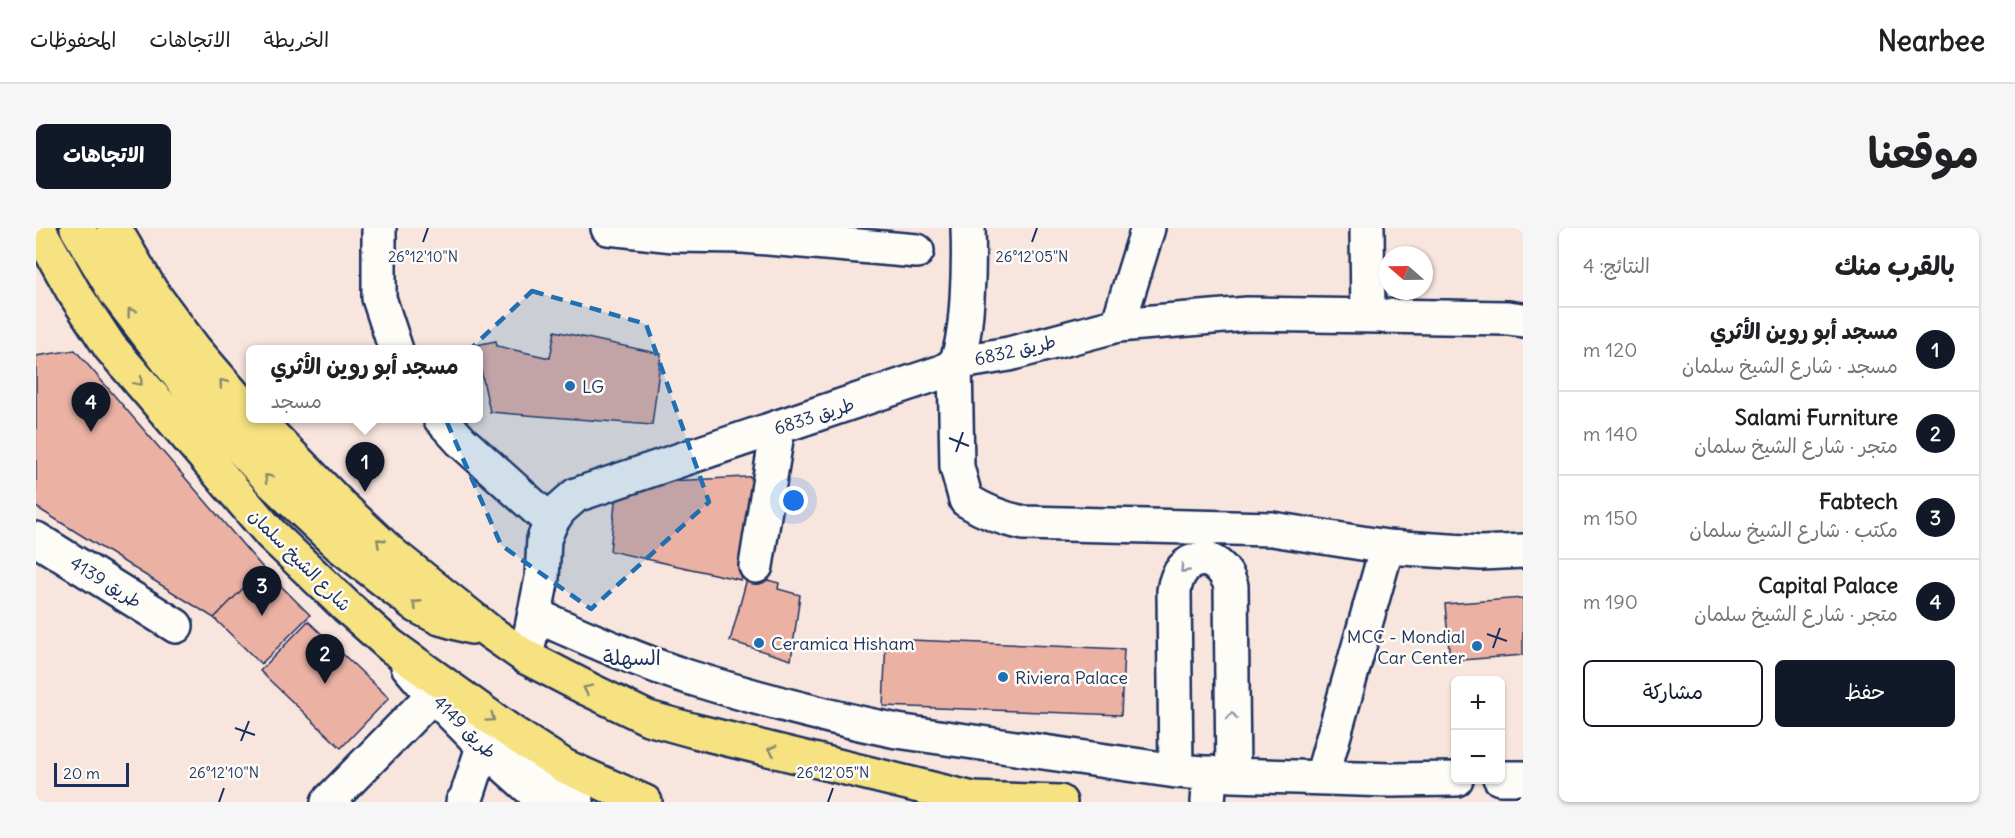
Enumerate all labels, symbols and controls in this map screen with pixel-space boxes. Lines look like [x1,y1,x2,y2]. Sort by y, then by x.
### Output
text: Nearbee [1878,23,1985,59]
text: المحفوظات [30,26,116,53]
text: الاتجاهات [149,26,231,53]
text: الخريطة [264,26,329,53]
button: الاتجاهات [36,124,171,189]
text: موقعنا [1868,127,1979,179]
north arrow [1379,246,1433,300]
text: 26°12'10"N [388,247,458,266]
text: 26°12'05"N [996,247,1068,266]
text: بالقرب منك [1835,249,1955,282]
text: النتائج: 4 [1583,253,1650,278]
one-way arrow [127,308,138,319]
text: مسجد أبو روين الأثري [1710,317,1898,345]
street label: طريق 6832 [972,329,1058,371]
text: 120 m [1583,337,1637,362]
text: 1 [1932,337,1939,362]
popup [246,345,483,423]
text: مسجد أبو روين الأثري [270,352,459,380]
text: مسجد · شارع الشيخ سلمان [1682,353,1898,378]
one-way arrow [132,375,143,386]
place label: LG [582,375,604,398]
one-way arrow [219,379,230,390]
marker: LG [563,379,577,393]
pin: 4 [72,382,110,432]
text: مسجد [270,388,322,413]
street label: طريق 6833 [771,392,857,440]
text: Salami Furniture [1735,403,1898,431]
text: 140 m [1583,421,1638,446]
text: 2 [1930,421,1941,446]
text: متجر · شارع الشيخ سلمان [1694,433,1898,458]
pin: 1 [346,442,384,492]
one-way arrow [264,474,275,485]
your location [779,486,808,515]
text: Fabtech [1819,487,1898,515]
street label: شارع الشيخ سلمان [243,504,356,617]
text: 150 m [1583,505,1638,530]
text: 3 [1930,505,1941,530]
text: مكتب · شارع الشيخ سلمان [1689,517,1898,542]
one-way arrow [376,538,386,549]
street label: طريق 4139 [66,551,146,613]
one-way arrow [1180,562,1191,573]
pin: 3 [242,566,282,616]
text: Capital Palace [1758,571,1898,599]
text: 190 m [1583,589,1638,614]
text: 4 [1930,589,1941,614]
one-way arrow [412,600,422,612]
text: متجر · شارع الشيخ سلمان [1694,601,1898,626]
place label: MCC - Mondial Car Center [1347,625,1466,669]
place label: Ceramica Hisham [771,632,915,655]
pin: 2 [306,634,344,684]
marker: Ceramica Hisham [752,636,766,650]
marker: MCC - Mondial Car Center [1470,639,1484,653]
district label: السهلة [603,644,661,671]
button: مشاركة [1583,660,1763,727]
button: حفظ [1775,660,1955,727]
place label: Riviera Palace [1015,666,1128,689]
marker: Riviera Palace [996,670,1010,684]
map controls [1451,676,1505,784]
button: + [1451,676,1505,730]
one-way arrow [583,684,594,696]
street label: طريق 4149 [429,691,501,763]
one-way arrow [485,711,496,722]
one-way arrow [1226,712,1238,721]
button: − [1451,730,1505,784]
one-way arrow [767,745,777,758]
scale bar [54,760,129,788]
text: 20 m [63,763,100,783]
text: 26°12'10"N [189,763,259,782]
text: 26°12'05"N [797,763,869,782]

